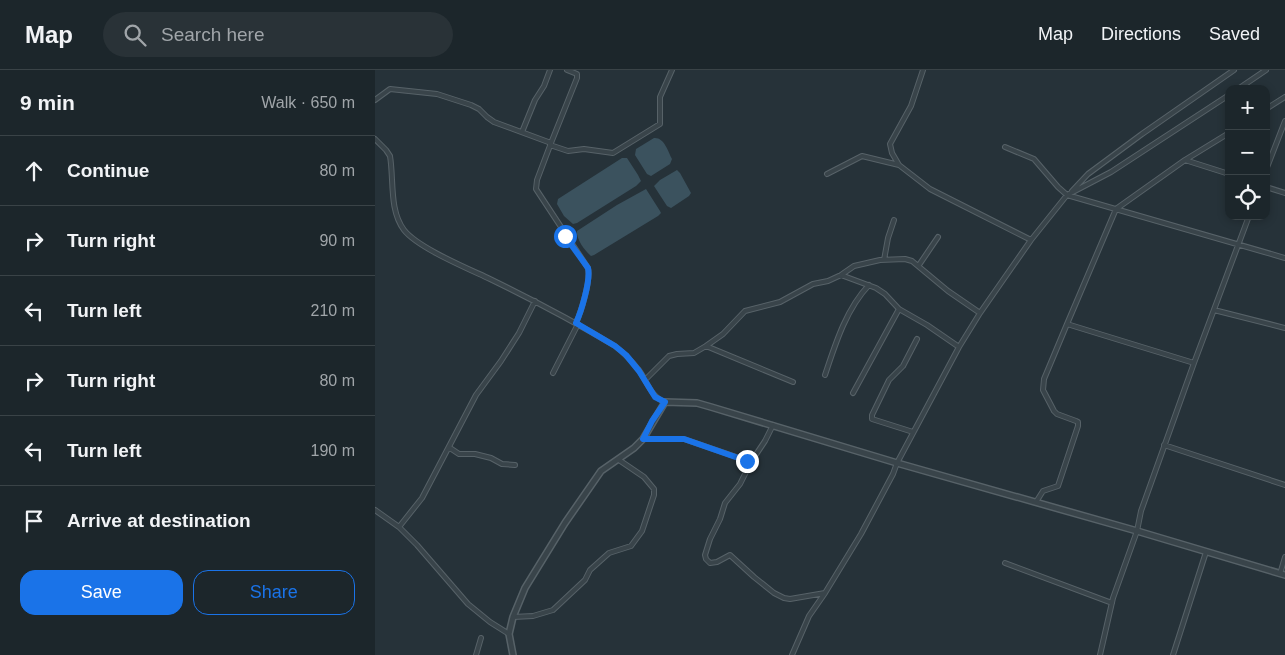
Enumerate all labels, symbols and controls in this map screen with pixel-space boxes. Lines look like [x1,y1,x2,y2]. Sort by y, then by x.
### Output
search box [103,12,453,57]
text: Map [25,21,73,48]
icon: search [121,21,149,49]
text: Search here [161,24,265,45]
text: Map [1038,24,1073,44]
text: Directions [1101,24,1181,44]
text: Saved [1209,24,1260,44]
map controls [1225,85,1270,220]
button: + [1225,85,1270,130]
text: 9 min [20,91,75,114]
text: Walk · 650 m [261,94,355,111]
button: − [1225,130,1270,175]
icon: ahead [20,157,48,185]
text: Continue [67,160,149,181]
text: 80 m [319,162,355,179]
button: locate [1225,175,1270,220]
route start [554,225,577,248]
icon: right [20,227,48,255]
text: Turn right [67,230,155,251]
text: 90 m [319,232,355,249]
icon: left [20,297,48,325]
text: Turn left [67,300,142,321]
text: 210 m [311,302,355,319]
icon: right [20,367,48,395]
text: Turn right [67,370,155,391]
text: 80 m [319,372,355,389]
icon: left [20,437,48,465]
text: Turn left [67,440,142,461]
text: 190 m [311,442,355,459]
route end [736,450,759,473]
icon: arrive [20,507,48,535]
text: Arrive at destination [67,510,251,531]
button: Save [20,570,183,615]
button: Share [193,570,355,615]

